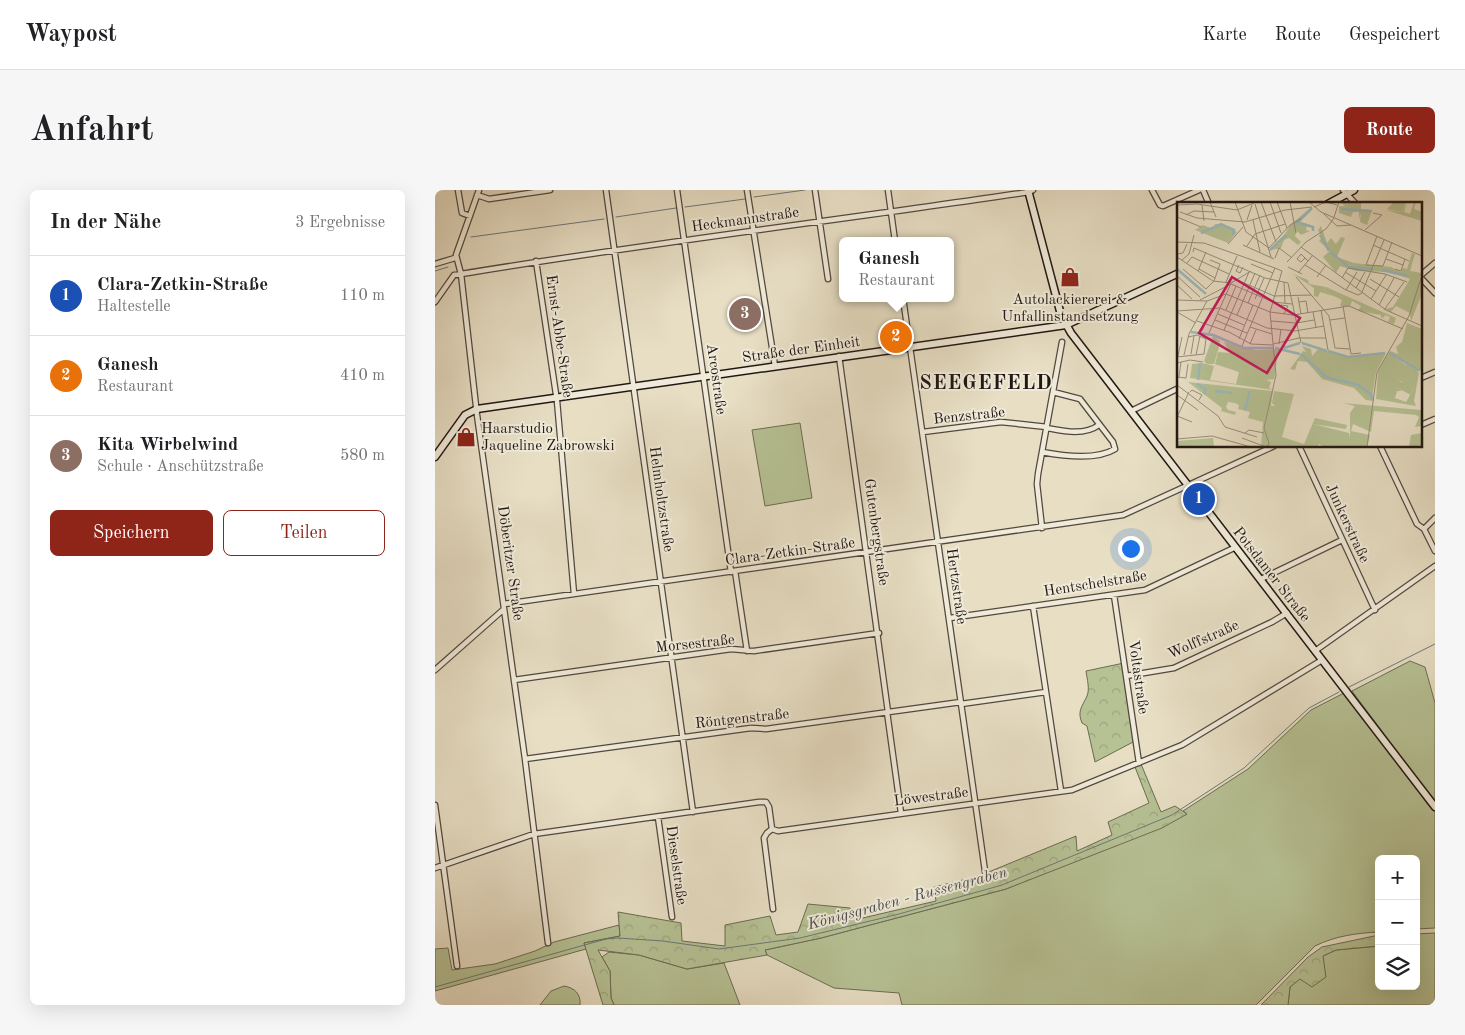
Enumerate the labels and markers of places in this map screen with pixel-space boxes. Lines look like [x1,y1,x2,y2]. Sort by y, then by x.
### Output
shop icon: Autolackiererei & Unfallinstandsetzung [1059,266,1081,288]
place label: Autolackiererei & Unfallinstandsetzung [1002,293,1138,325]
pin: 3 [729,295,761,333]
pin: 2 [880,318,912,356]
place label: Haarstudio Jaqueline Zabrowski [481,422,614,454]
shop icon: Haarstudio Jaqueline Zabrowski [455,426,477,448]
pin: 1 [1183,480,1215,518]

